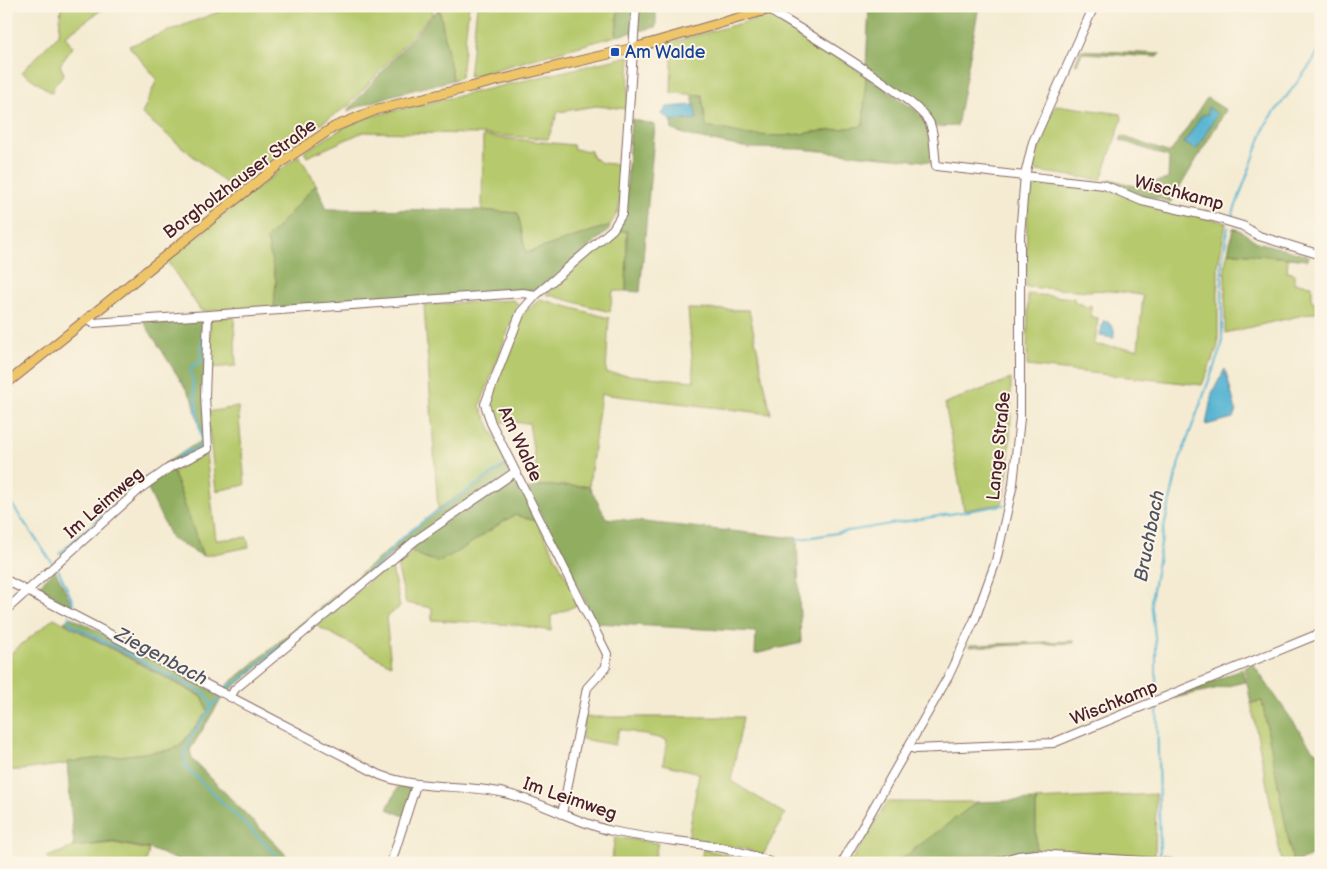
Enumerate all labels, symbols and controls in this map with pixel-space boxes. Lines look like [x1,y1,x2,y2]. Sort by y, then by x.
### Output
place label: Am Walde [625,42,706,63]
marker: Am Walde [609,46,621,58]
street label: Borgholzhauser Straße [159,114,321,243]
street label: Wischkamp [1132,171,1226,215]
street label: Lange Straße [983,390,1015,501]
street label: Am Walde [493,403,547,485]
street label: Im Leimweg [60,463,148,543]
water label: Bruchbach [1130,488,1170,584]
water label: Ziegenbach [110,623,211,691]
street label: Wischkamp [1067,676,1161,730]
street label: Im Leimweg [520,773,620,825]

